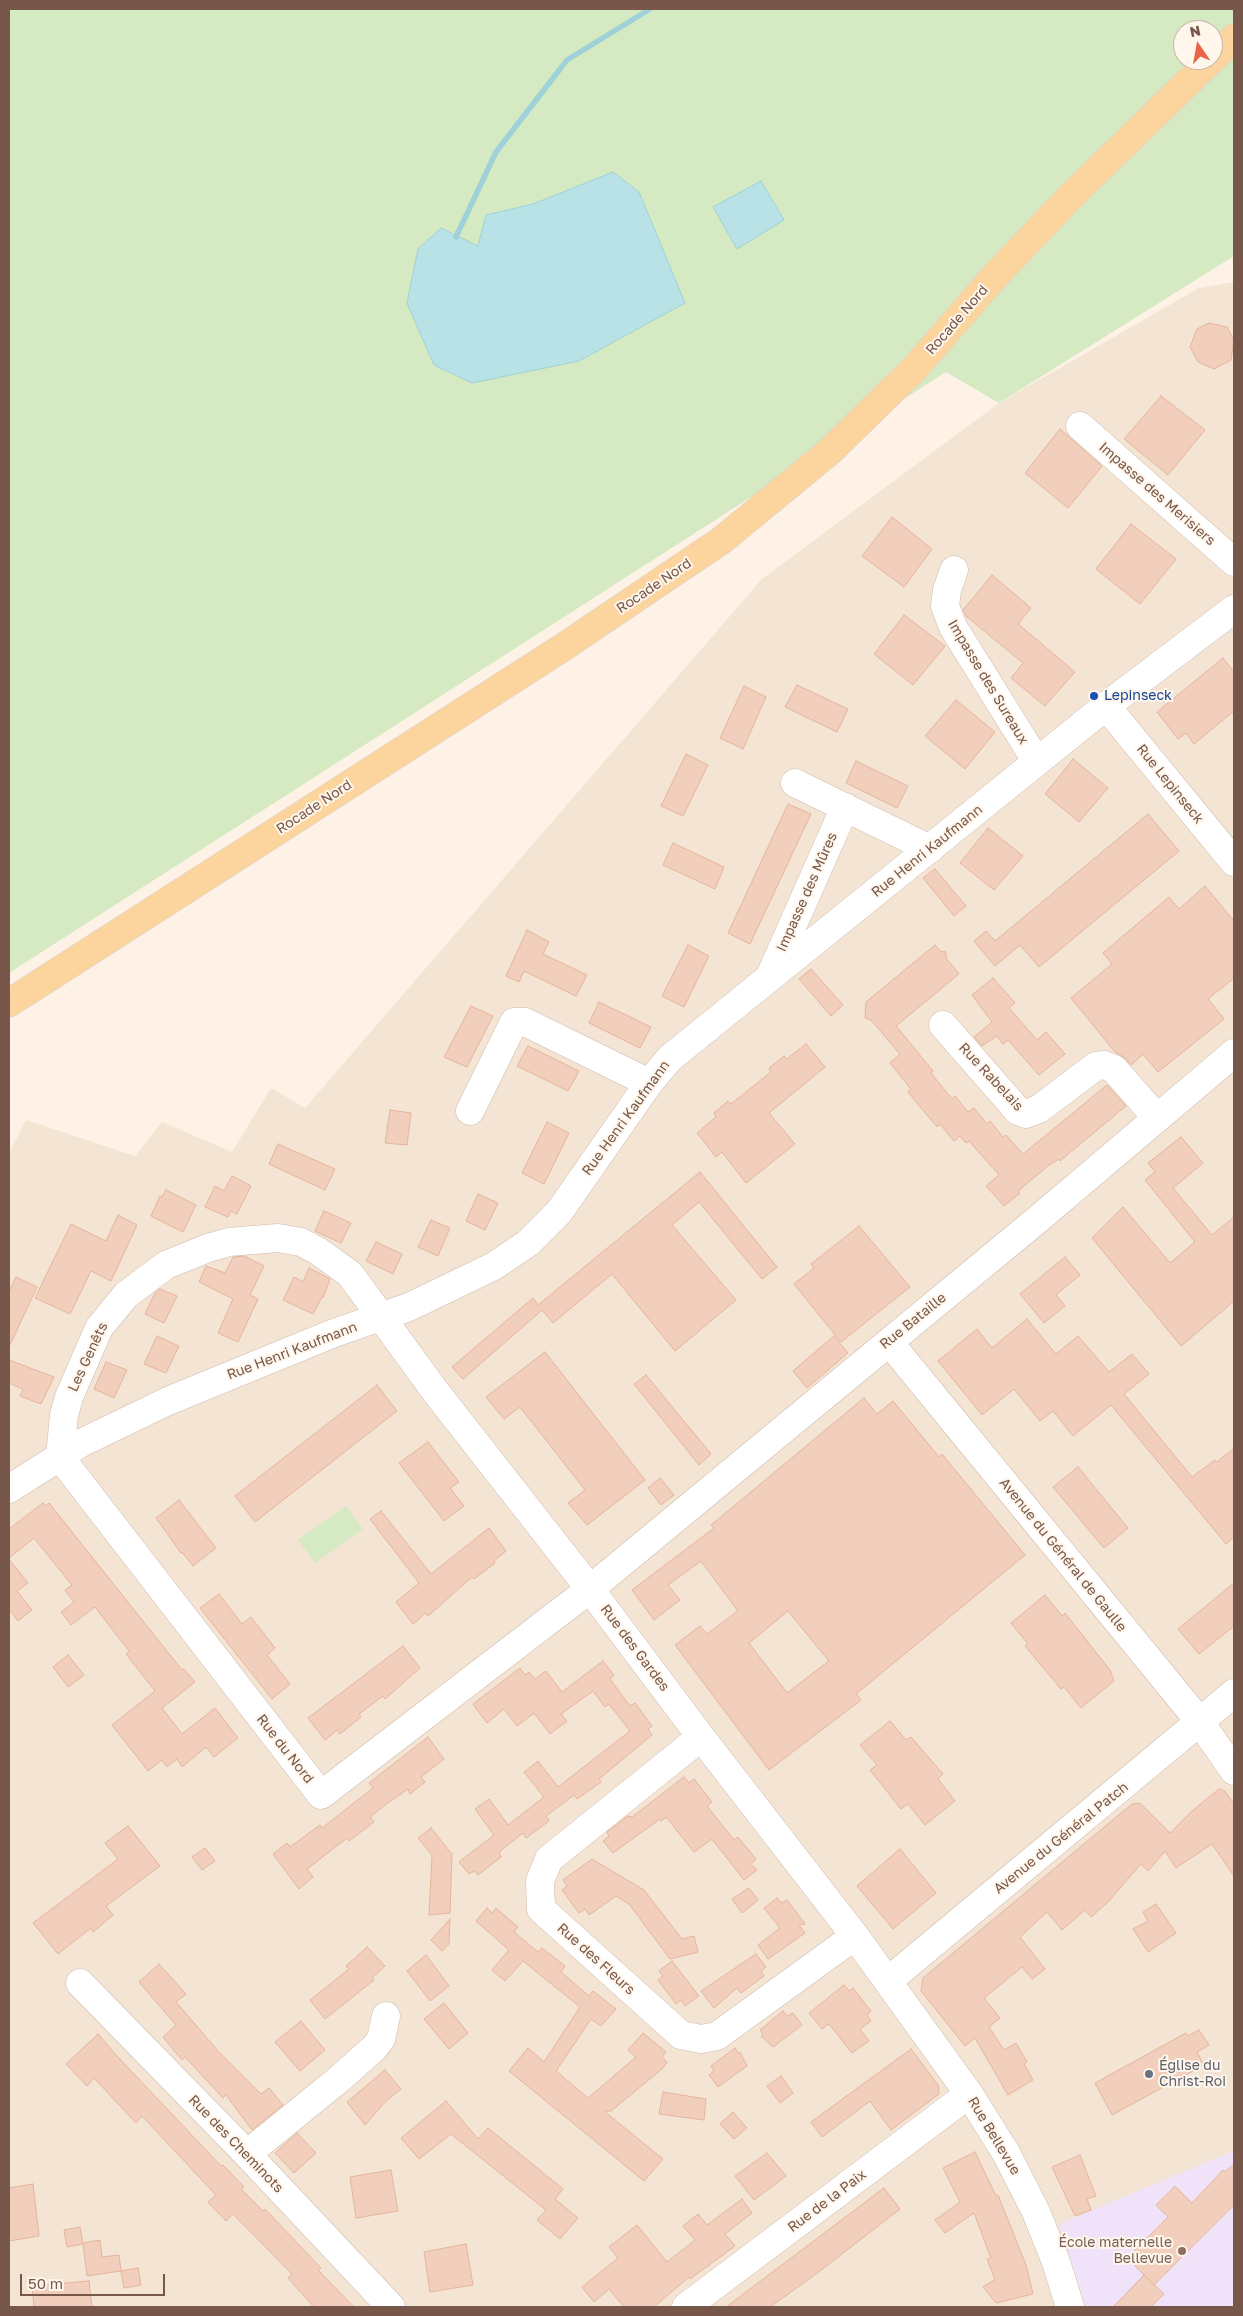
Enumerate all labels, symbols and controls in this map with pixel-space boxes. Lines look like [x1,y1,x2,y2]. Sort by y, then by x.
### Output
north arrow [1173,20,1223,70]
text: N [1188,21,1202,40]
street label: Rocade Nord [922,282,992,358]
street label: Impasse des Merisiers [1095,439,1219,549]
street label: Rocade Nord [613,555,695,617]
street label: Impasse des Sureaux [944,617,1032,747]
place label: Lepinseck [1104,688,1172,704]
marker: Lepinseck [1088,690,1100,702]
street label: Rue Lepinseck [1133,741,1207,827]
street label: Rocade Nord [273,776,355,838]
street label: Rue Henri Kaufmann [868,801,986,901]
street label: Impasse des Mûres [773,830,841,954]
street label: Rue Rabelais [955,1039,1027,1115]
street label: Rue Henri Kaufmann [579,1057,673,1179]
street label: Rue Bataille [876,1289,950,1353]
street label: Rue Henri Kaufmann [225,1318,359,1384]
street label: Les Genêts [65,1320,111,1394]
street label: Avenue du Général de Gaulle [996,1475,1130,1635]
street label: Rue des Gardes [597,1601,673,1695]
street label: Rue du Nord [253,1711,317,1787]
street label: Avenue du Général Patch [990,1779,1132,1897]
street label: Rue des Fleurs [554,1920,638,1998]
place label: Église du Christ-Roi [1159,2058,1226,2090]
marker: Église du Christ-Roi [1143,2068,1155,2080]
street label: Rue des Cheminots [185,2092,287,2196]
street label: Rue Bellevue [964,2094,1024,2178]
street label: Rue de la Paix [784,2166,870,2236]
place label: École maternelle Bellevue [1059,2235,1172,2268]
marker: École maternelle Bellevue [1176,2245,1188,2257]
scale bar [22,2264,168,2296]
text: 50 m [28,2274,63,2292]

